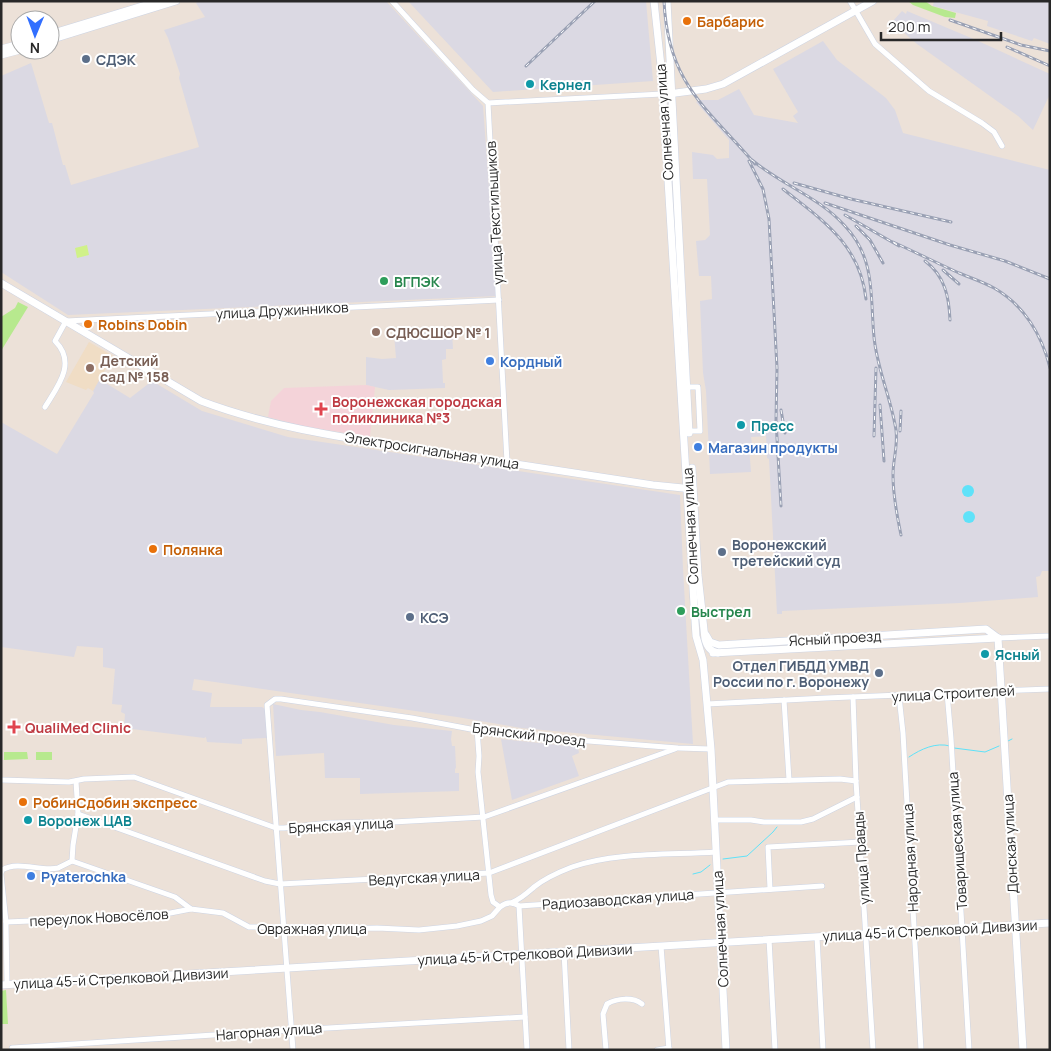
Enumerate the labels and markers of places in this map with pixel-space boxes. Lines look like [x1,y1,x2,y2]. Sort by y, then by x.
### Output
place label: Барбарис [697,12,764,31]
marker: Барбарис [681,15,693,27]
place label: СДЭК [96,50,137,69]
marker: СДЭК [80,53,92,65]
place label: Кернел [540,75,591,94]
marker: Кернел [524,78,536,90]
place label: ВГПЭК [394,272,441,291]
marker: ВГПЭК [378,275,390,287]
place label: Robins Dobin [98,315,187,334]
marker: Robins Dobin [82,318,94,330]
place label: СДЮСШОР № 1 [386,323,490,342]
marker: СДЮСШОР № 1 [370,326,382,338]
place label: Детский сад № 158 [100,351,169,386]
place label: Кордный [500,352,562,371]
marker: Кордный [484,355,496,367]
marker: Детский сад № 158 [84,362,96,374]
place label: Воронежская городская поликлиника №3 [332,392,502,427]
marker: Воронежская городская поликлиника №3 [314,402,328,416]
place label: Пресс [751,416,794,435]
marker: Пресс [735,419,747,431]
place label: Магазин продукты [708,438,838,457]
marker: Магазин продукты [692,441,704,453]
place label: Воронежский третейский суд [732,535,840,570]
place label: Полянка [163,540,223,559]
marker: Полянка [147,543,159,555]
marker: Воронежский третейский суд [716,546,728,558]
place label: Выстрел [691,602,751,621]
marker: Выстрел [675,605,687,617]
place label: КСЭ [420,608,449,627]
marker: КСЭ [404,611,416,623]
place label: Ясный [995,645,1040,664]
marker: Ясный [979,648,991,660]
place label: Отдел ГИБДД УМВД России по г. Воронежу [713,656,869,691]
marker: Отдел ГИБДД УМВД России по г. Воронежу [873,667,885,679]
place label: QualiMed Clinic [25,718,131,737]
marker: QualiMed Clinic [7,720,21,734]
place label: РобинСдобин экспресс [33,793,197,812]
marker: РобинСдобин экспресс [17,796,29,808]
place label: Воронеж ЦАВ [38,811,132,830]
marker: Воронеж ЦАВ [22,814,34,826]
place label: Pyaterochka [41,867,126,886]
marker: Pyaterochka [25,870,37,882]

